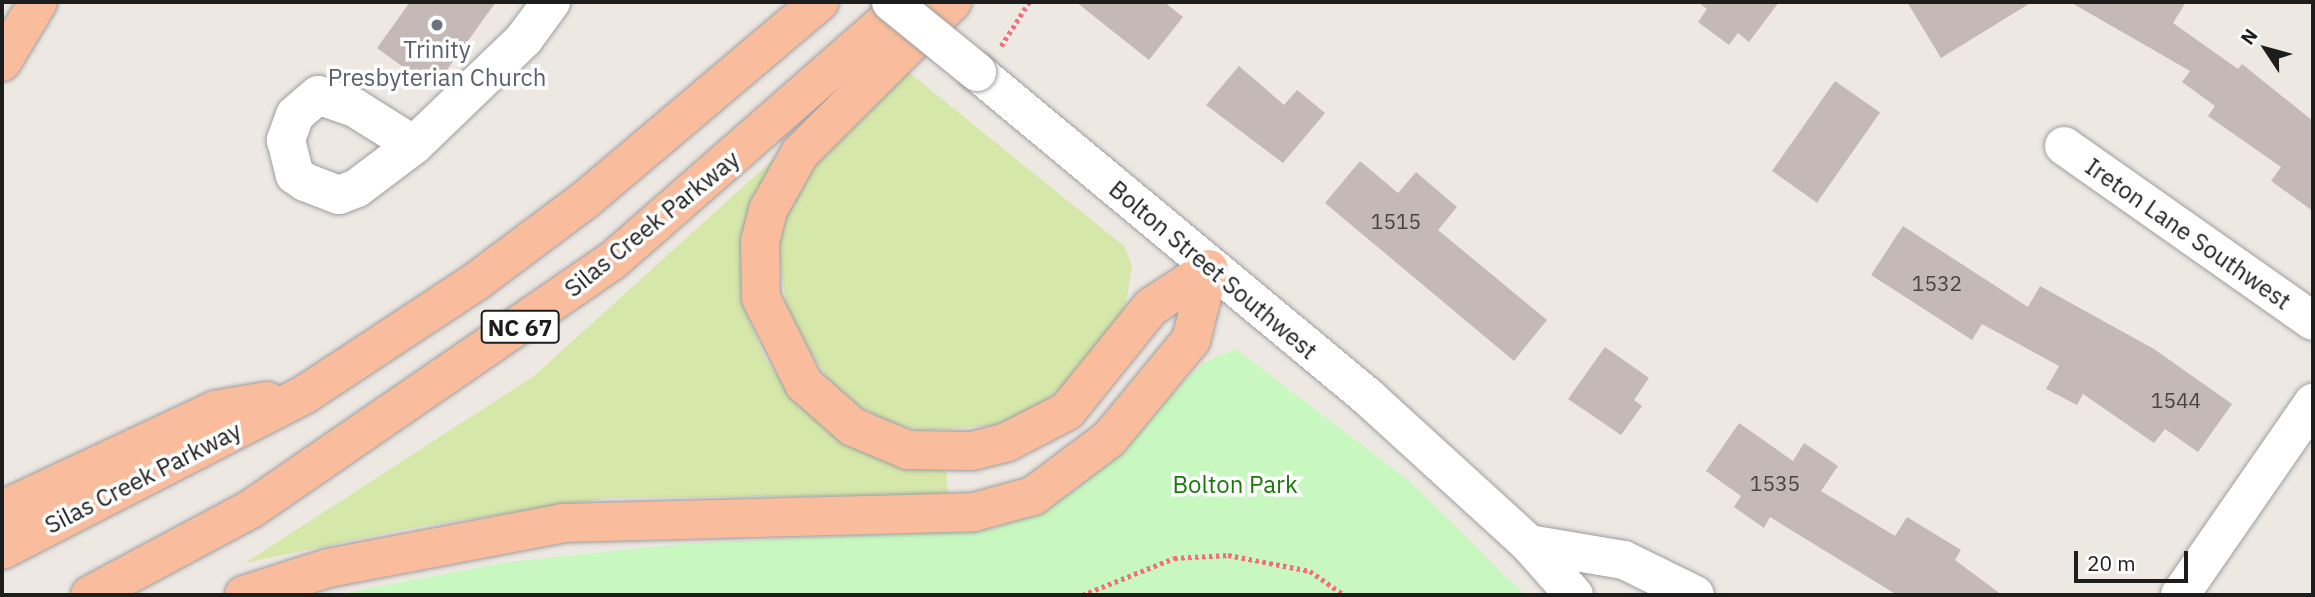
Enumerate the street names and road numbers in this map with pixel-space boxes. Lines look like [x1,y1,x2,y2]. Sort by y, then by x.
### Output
street label: Silas Creek Parkway [559,145,745,303]
street label: Ireton Lane Southwest [2080,152,2296,316]
street label: Bolton Street Southwest [1103,175,1323,365]
road number: NC 67 [480,308,560,346]
street label: Silas Creek Parkway [40,416,246,540]

